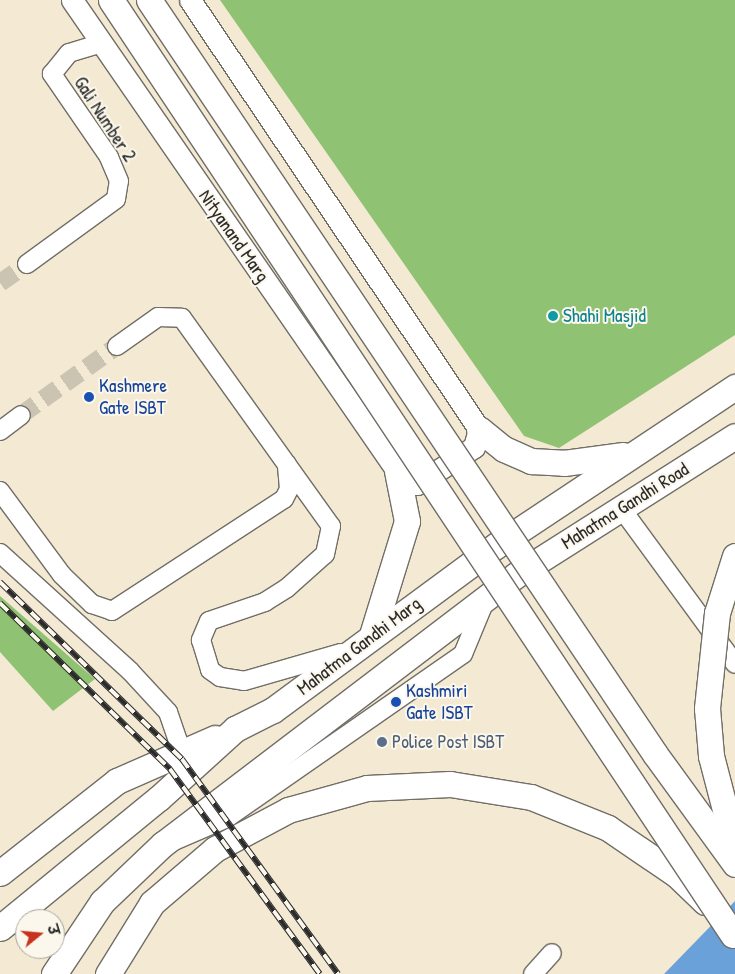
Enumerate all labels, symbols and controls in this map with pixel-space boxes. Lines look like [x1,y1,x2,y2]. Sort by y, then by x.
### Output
street label: Gali Number 2 [69,72,141,166]
street label: Nityanand Marg [194,186,274,286]
place label: Shahi Masjid [563,305,646,327]
marker: Shahi Masjid [547,310,559,322]
place label: Kashmere Gate ISBT [99,375,167,419]
marker: Kashmere Gate ISBT [83,391,95,403]
street label: Mahatma Gandhi Road [557,458,693,554]
street label: Mahatma Gandhi Marg [293,592,425,700]
place label: Kashmiri Gate ISBT [406,680,473,724]
marker: Kashmiri Gate ISBT [390,696,402,708]
place label: Police Post ISBT [392,731,504,753]
marker: Police Post ISBT [376,736,388,748]
north arrow [15,909,65,959]
text: उ [43,923,64,937]

